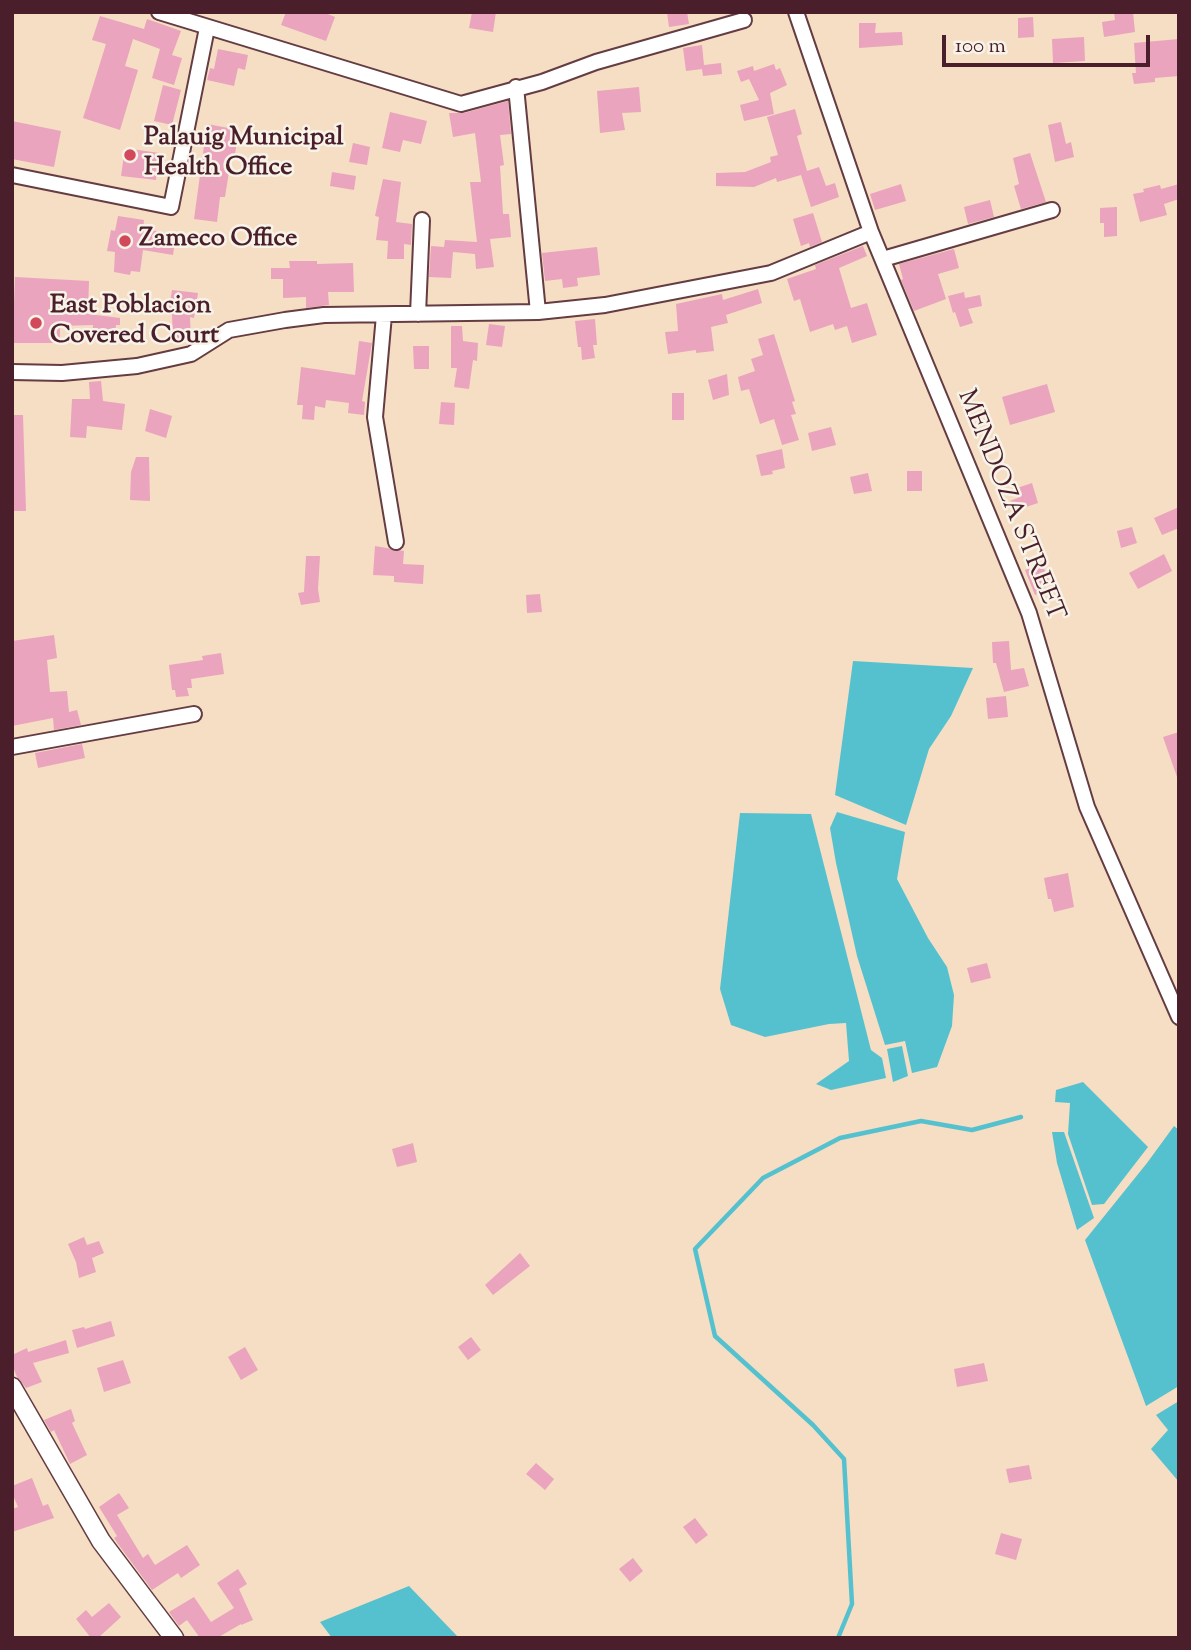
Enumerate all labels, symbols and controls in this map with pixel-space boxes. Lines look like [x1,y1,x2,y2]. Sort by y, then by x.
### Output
scale bar [946,21,1154,65]
text: 100 m [955,32,1006,62]
place label: Palauig Municipal Health Office [144,124,343,186]
marker: Palauig Municipal Health Office [122,147,138,163]
place label: Zameco Office [139,225,297,257]
marker: Zameco Office [117,233,133,249]
place label: East Poblacion Covered Court [50,292,219,354]
marker: East Poblacion Covered Court [28,315,44,331]
street label: MENDOZA STREET [948,386,1070,626]

